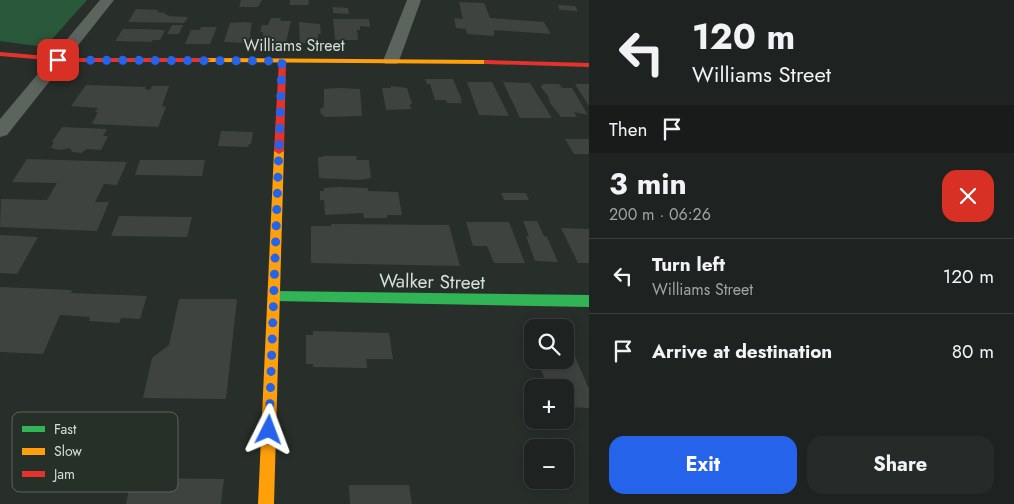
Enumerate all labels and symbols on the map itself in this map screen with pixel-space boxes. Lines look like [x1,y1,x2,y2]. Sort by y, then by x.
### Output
street label: Williams Street [243,34,345,57]
pin [37,39,79,81]
street label: Walker Street [379,267,486,296]
position arrow [242,403,294,455]
legend [12,412,178,492]
text: Fast [54,419,77,439]
text: Slow [54,441,82,461]
text: Jam [52,464,75,484]

